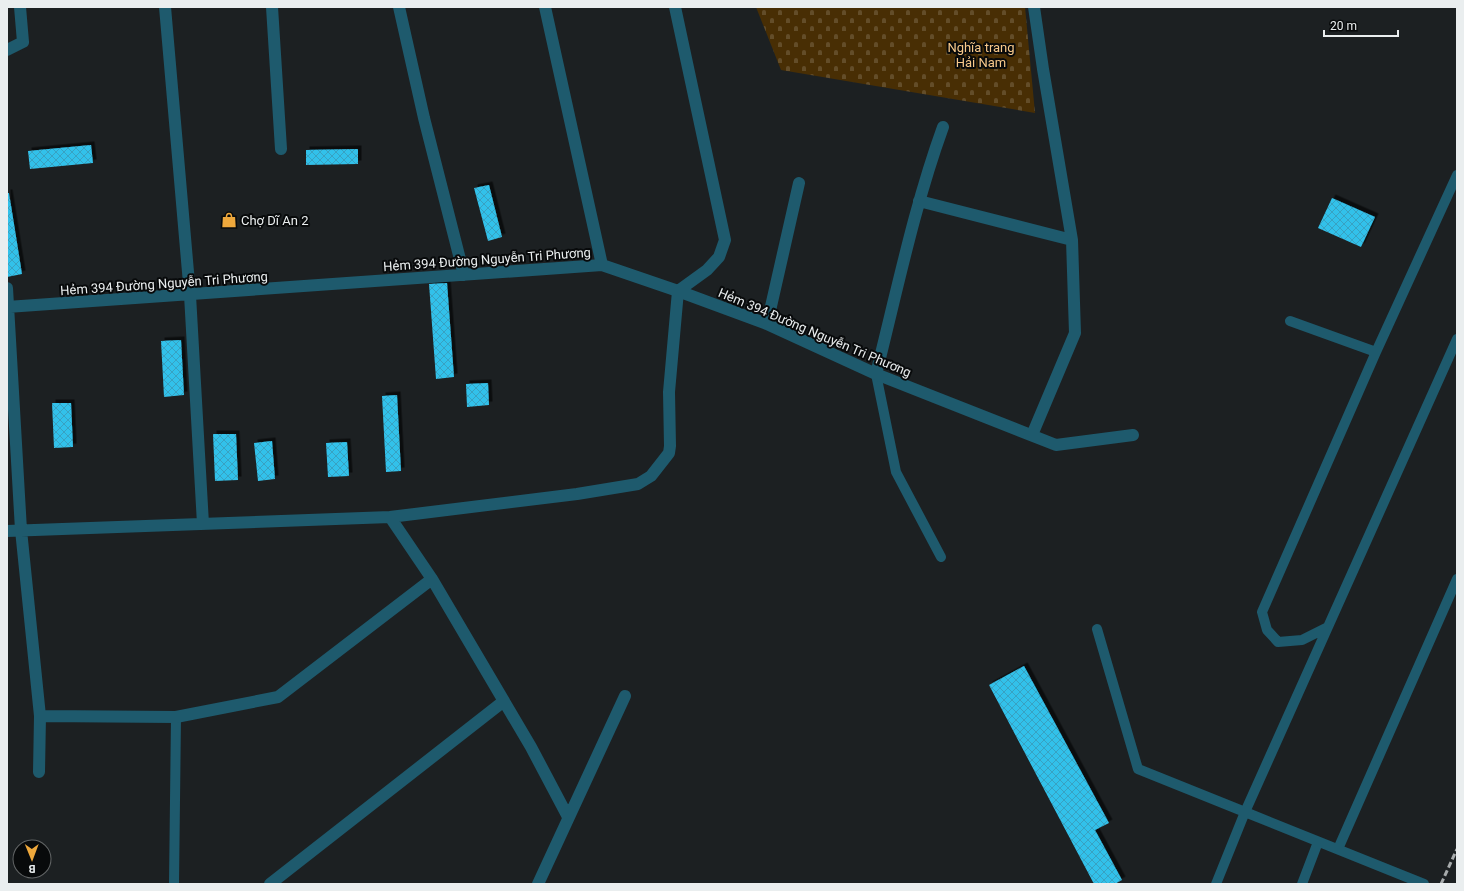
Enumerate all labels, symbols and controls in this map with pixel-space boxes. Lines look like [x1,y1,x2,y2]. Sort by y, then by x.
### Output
scale bar [1324,12,1398,38]
text: 20 m [1330,19,1357,33]
park label: Nghĩa trang Hải Nam [947,40,1015,70]
shop icon: Chợ Dĩ An 2 [220,211,238,229]
place label: Chợ Dĩ An 2 [241,213,308,228]
street label: Hẻm 394 Đường Nguyễn Tri Phương [383,245,591,274]
street label: Hẻm 394 Đường Nguyễn Tri Phương [60,269,268,298]
street label: Hẻm 394 Đường Nguyễn Tri Phương [716,285,914,380]
north arrow [12,839,52,879]
text: B [29,862,36,875]

